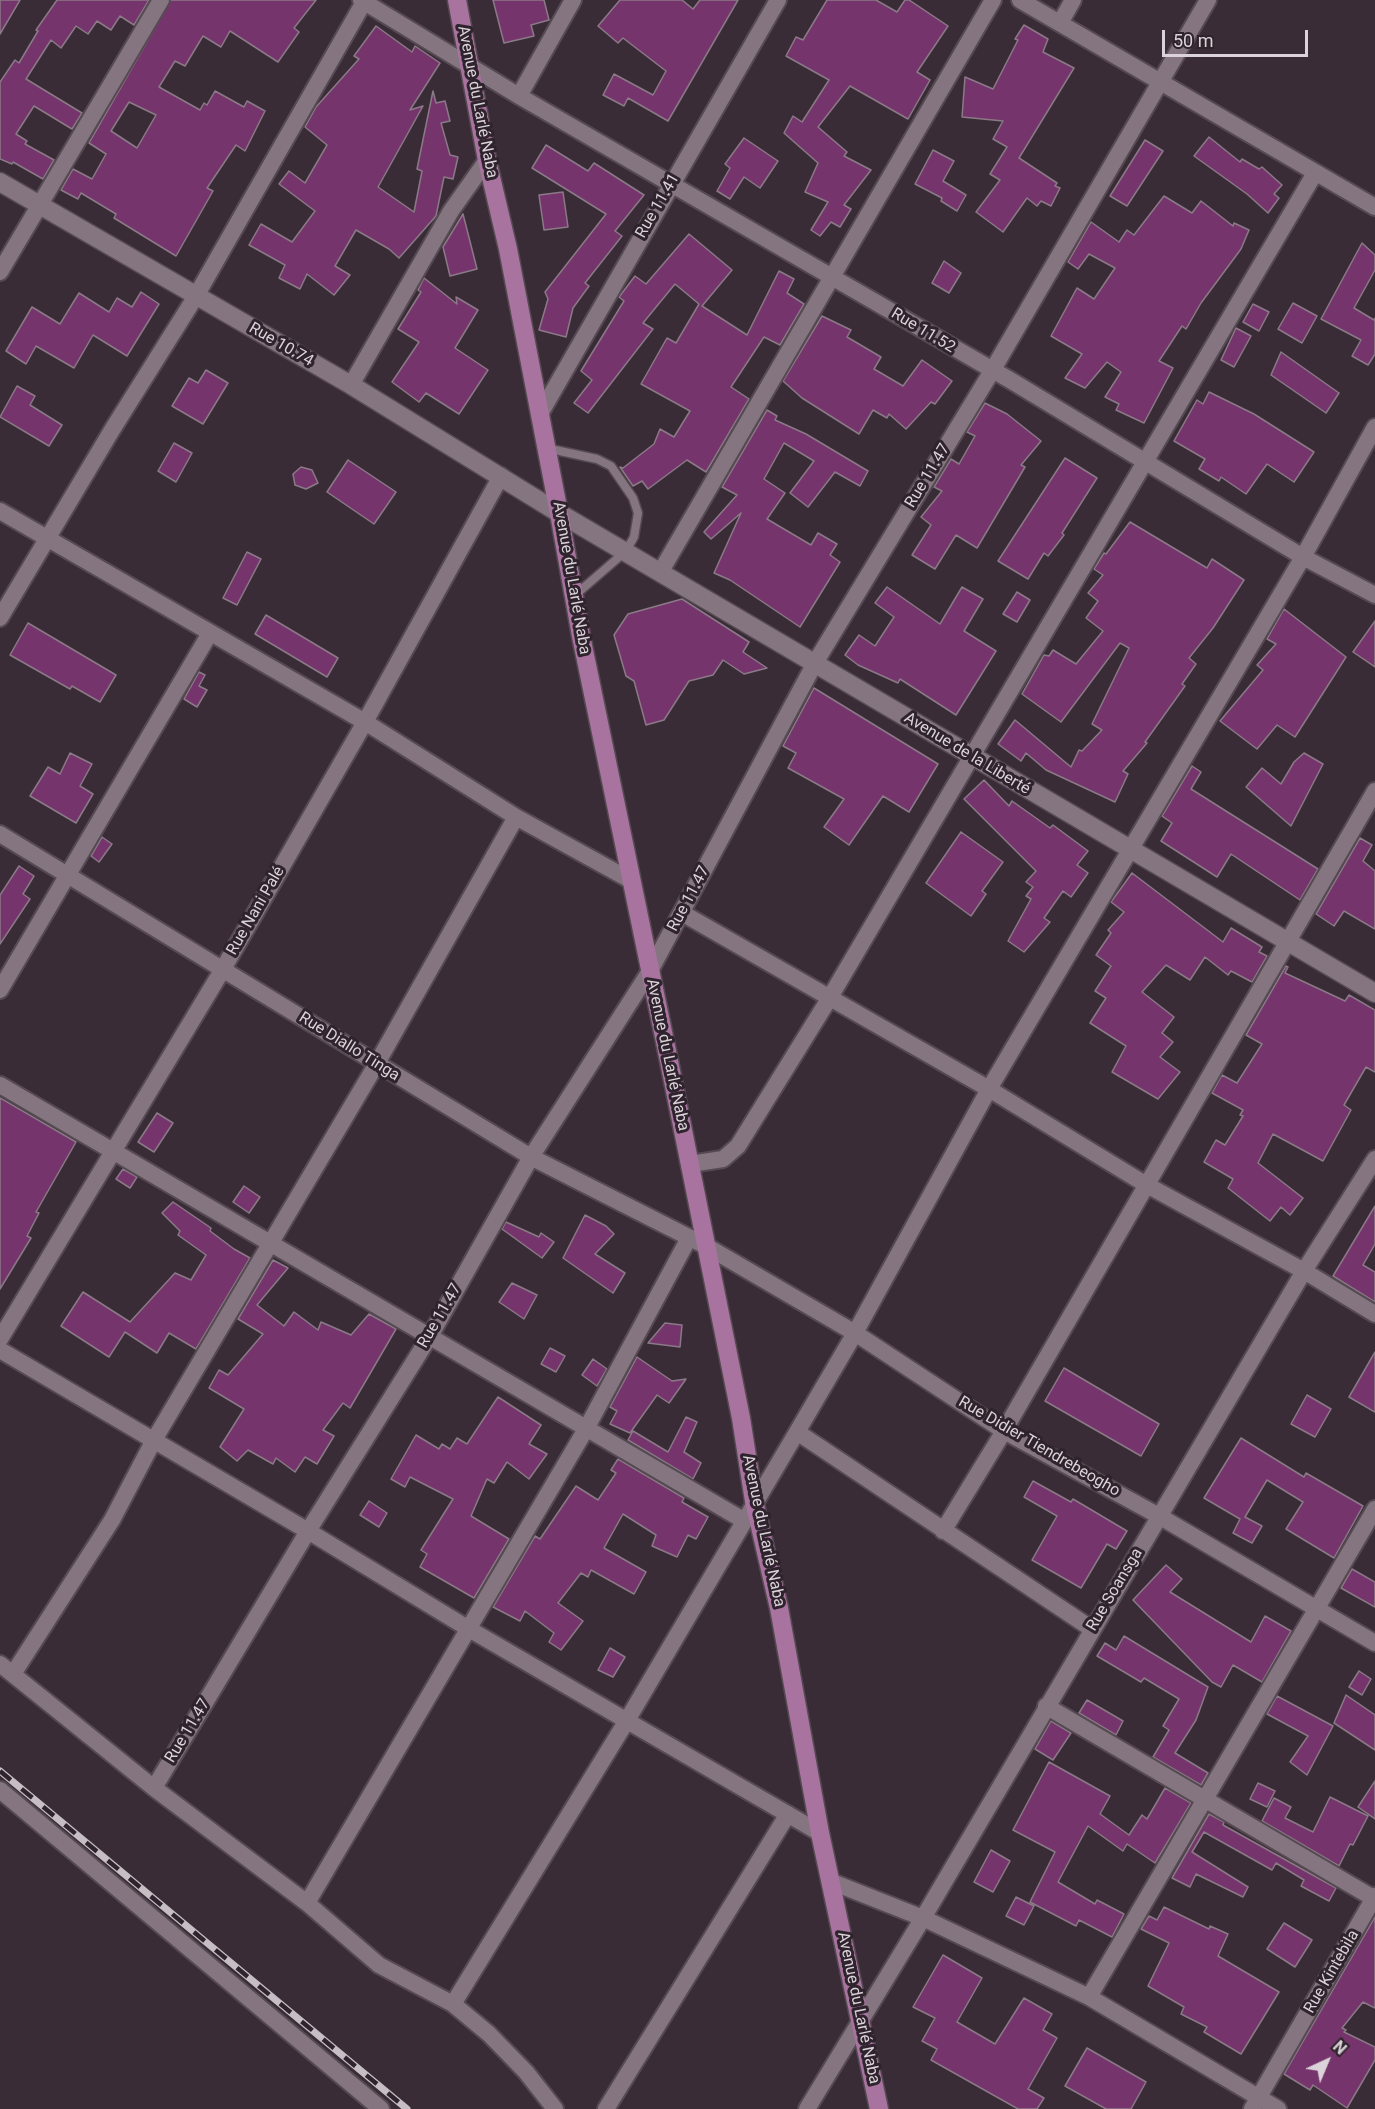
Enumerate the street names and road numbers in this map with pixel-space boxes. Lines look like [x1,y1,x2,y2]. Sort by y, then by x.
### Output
street label: Avenue du Larlé Naba [453,24,501,180]
street label: Rue 11.41 [632,170,684,242]
street label: Rue 11.52 [887,304,959,358]
street label: Rue 10.74 [245,319,317,371]
street label: Rue 11.47 [901,440,955,512]
street label: Avenue du Larlé Naba [548,500,594,656]
street label: Avenue de la Liberté [900,709,1034,799]
street label: Rue Nani Palé [223,863,289,959]
street label: Rue 11.47 [664,863,714,935]
street label: Avenue du Larlé Naba [641,977,693,1133]
street label: Rue Diallo Tinga [295,1008,403,1086]
street label: Rue 11.47 [414,1280,466,1352]
street label: Rue Didier Tiendrebeogho [955,1393,1123,1501]
street label: Avenue du Larlé Naba [737,1453,789,1609]
street label: Rue Soansga [1083,1545,1147,1635]
street label: Rue 11.47 [161,1695,215,1767]
street label: Rue Kintebila [1300,1927,1364,2017]
street label: Avenue du Larlé Naba [832,1930,884,2086]

